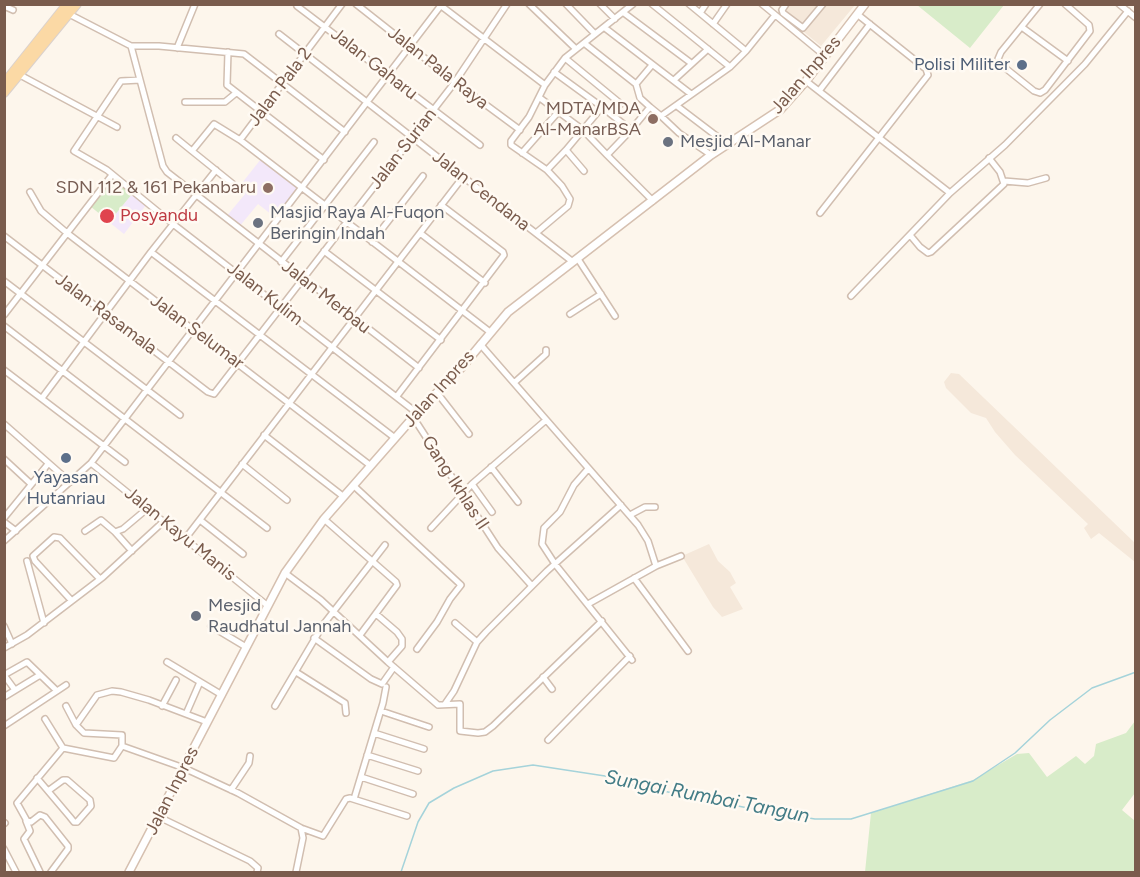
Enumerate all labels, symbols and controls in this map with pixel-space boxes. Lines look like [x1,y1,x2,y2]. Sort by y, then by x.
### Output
street label: Jalan Pala Raya [383,22,493,114]
street label: Jalan Gaharu [326,23,422,105]
street label: Jalan Inpres [766,32,846,118]
street label: Jalan Pala 2 [243,43,317,131]
place label: Polisi Militer [914,54,1010,76]
marker: Polisi Militer [1015,58,1029,72]
place label: MDTA/MDA Al-ManarBSA [533,98,641,140]
street label: Jalan Surian [365,104,441,194]
marker: MDTA/MDA Al-ManarBSA [646,112,660,126]
place label: Mesjid Al-Manar [680,131,811,153]
marker: Mesjid Al-Manar [661,135,675,149]
street label: Jalan Cendana [428,146,534,236]
place label: SDN 112 & 161 Pekanbaru [56,177,256,199]
marker: SDN 112 & 161 Pekanbaru [261,181,275,195]
place label: Masjid Raya Al-Fuqon Beringin Indah [270,202,444,244]
place label: Posyandu [120,205,198,227]
marker: Posyandu [98,207,116,225]
marker: Masjid Raya Al-Fuqon Beringin Indah [251,216,265,230]
street label: Jalan Merbau [277,256,375,338]
street label: Jalan Kulim [223,258,307,330]
street label: Jalan Rasamala [51,269,161,359]
street label: Jalan Selumar [146,290,248,374]
street label: Jalan Inpres [399,346,479,432]
street label: Gang Ikhlas II [417,432,493,534]
marker: Yayasan Hutanriau [59,451,73,465]
place label: Yayasan Hutanriau [26,467,106,510]
street label: Jalan Kayu Manis [120,483,240,585]
place label: Mesjid Raudhatul Jannah [208,595,351,638]
marker: Mesjid Raudhatul Jannah [189,609,203,623]
street label: Jalan Inpres [141,743,203,839]
water label: Sungai Rumbai Tangun [603,765,811,829]

